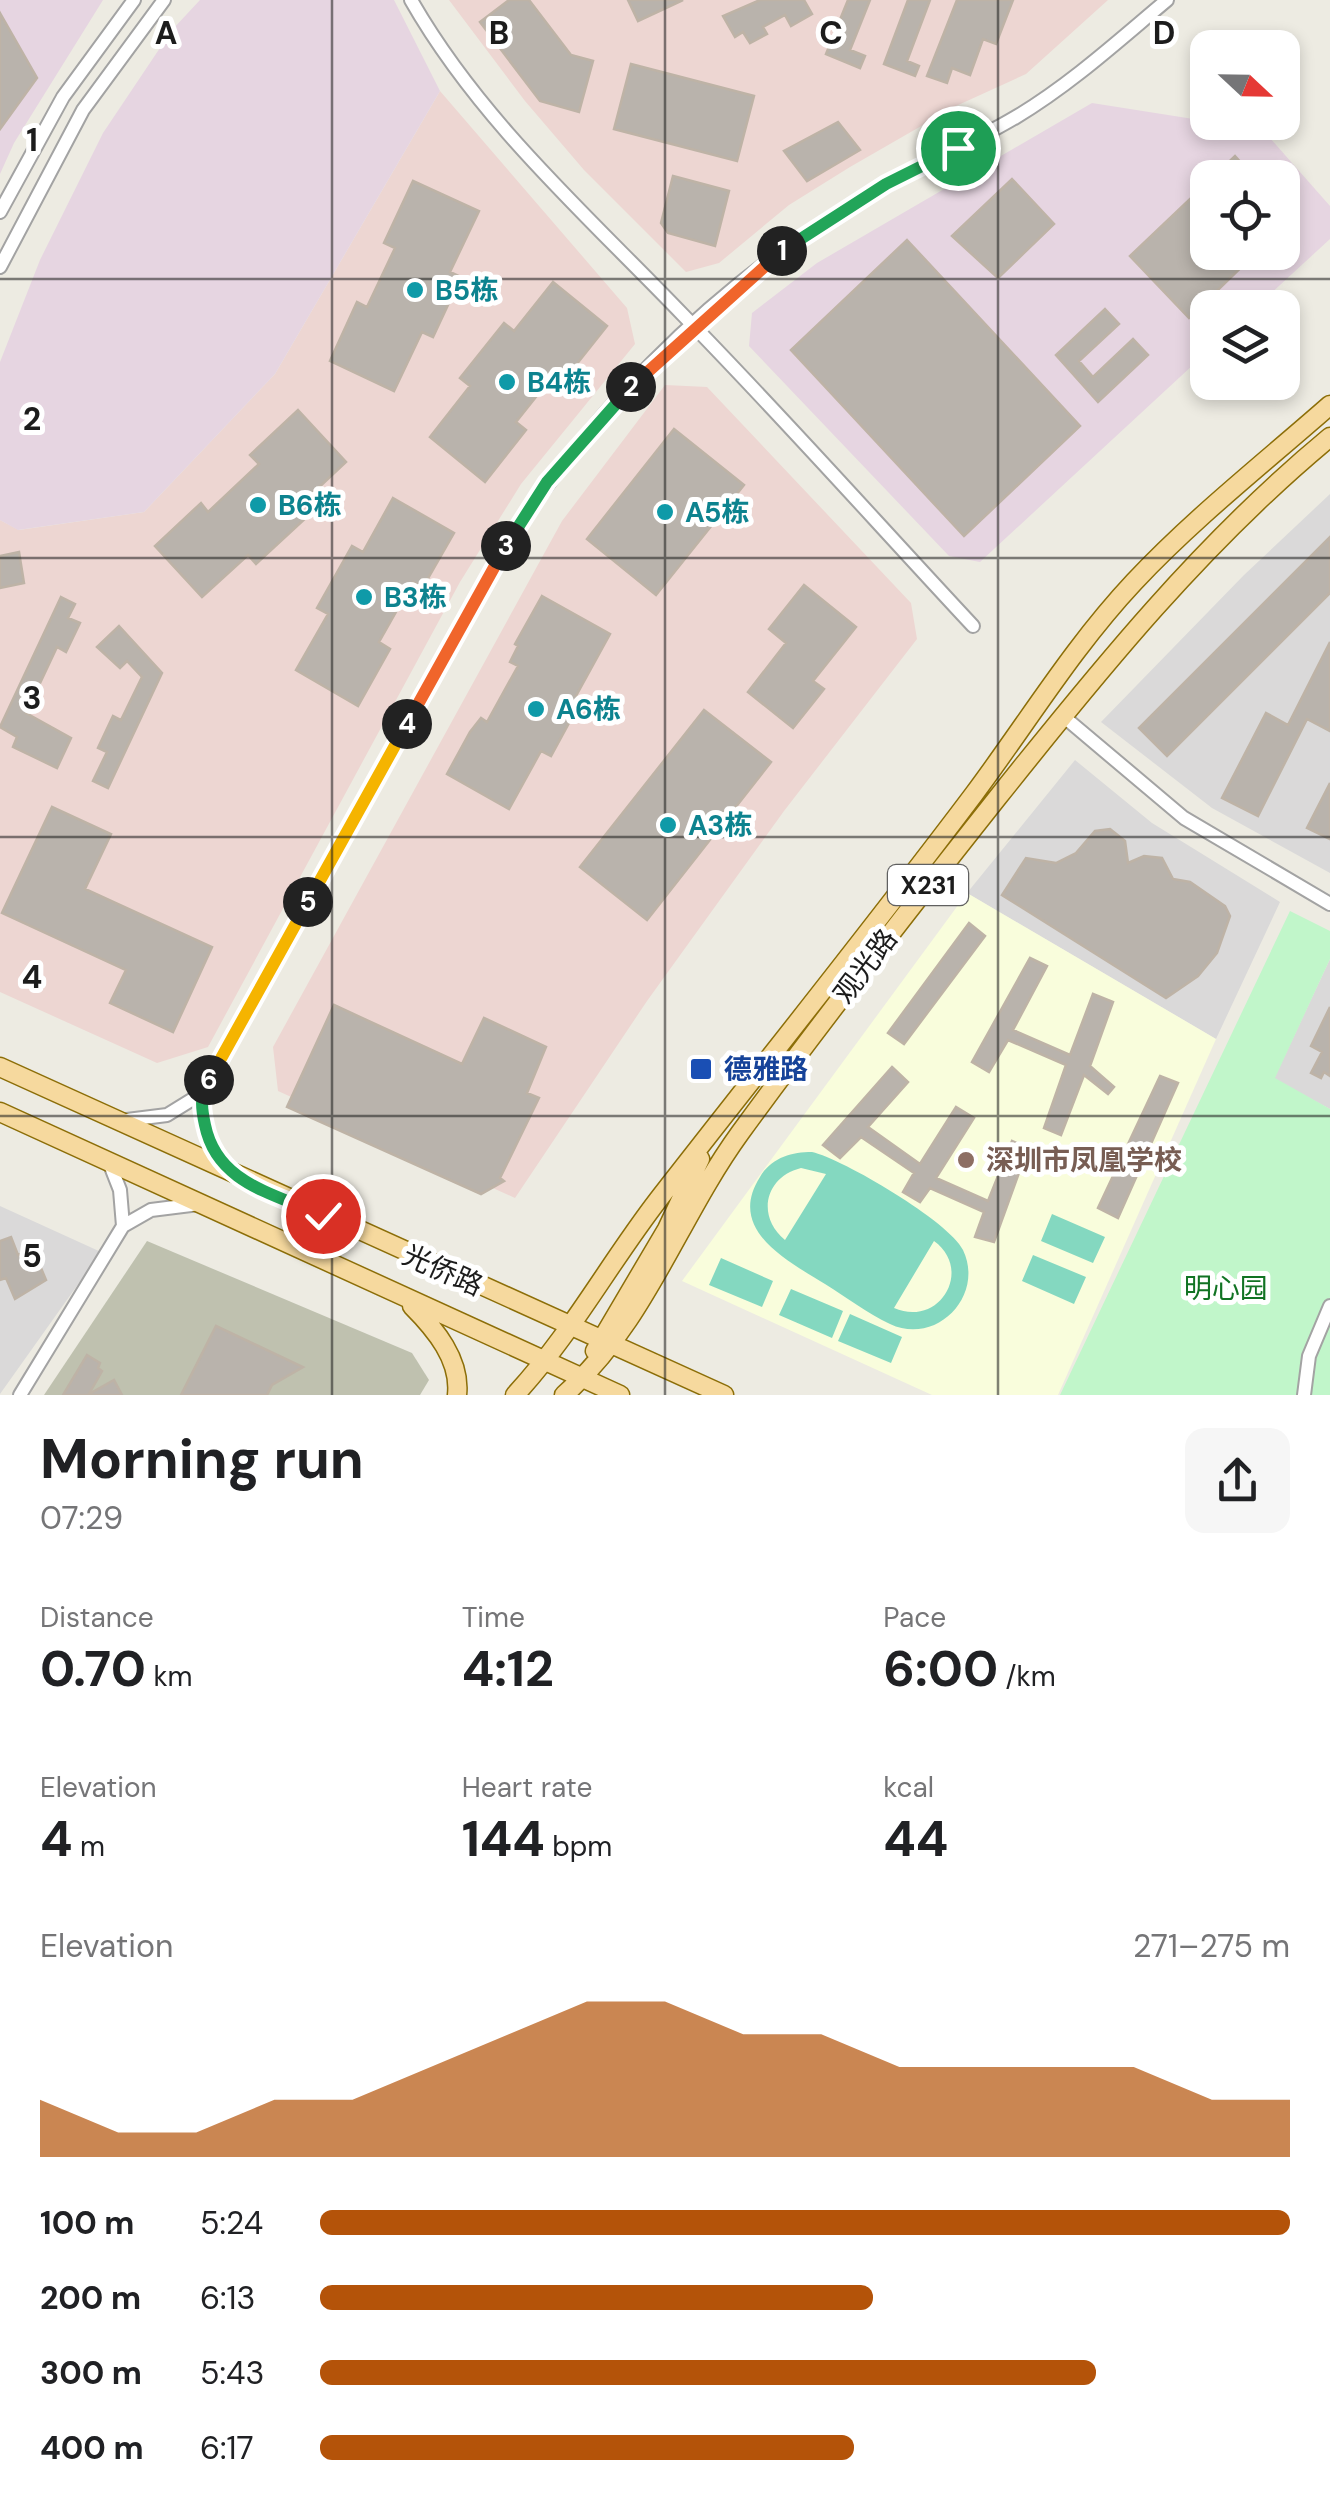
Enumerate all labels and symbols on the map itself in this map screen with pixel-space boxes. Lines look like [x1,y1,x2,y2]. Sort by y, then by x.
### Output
text: A [155,12,177,54]
text: B [489,12,509,54]
text: C [819,12,843,54]
text: D [1153,12,1175,54]
north arrow [1190,30,1300,140]
pin [916,106,1001,191]
text: 1 [26,119,38,161]
pin: 1 [757,226,807,276]
place label: B5栋 [435,272,498,309]
marker: B5栋 [404,279,426,301]
pin: 2 [606,362,656,412]
place label: B4栋 [527,364,591,401]
marker: B4栋 [496,371,518,393]
text: 2 [23,398,41,440]
place label: B6栋 [278,487,342,524]
marker: B6栋 [247,494,269,516]
place label: A5栋 [685,494,749,531]
marker: A5栋 [654,501,676,523]
pin: 3 [481,521,531,571]
place label: B3栋 [384,579,447,616]
marker: B3栋 [353,586,375,608]
text: 3 [22,677,42,719]
place label: A6栋 [556,691,621,728]
marker: A6栋 [525,698,547,720]
pin: 4 [382,699,432,749]
place label: A3栋 [688,807,752,844]
marker: A3栋 [657,814,679,836]
road number: X231 [888,865,968,905]
pin: 5 [283,877,333,927]
street label: 观光路 [825,922,905,1011]
text: 4 [22,956,42,998]
place label: 德雅路 [724,1051,808,1088]
pin: 6 [184,1055,234,1105]
marker: 德雅路 [688,1056,714,1082]
place label: 深圳市凤凰学校 [986,1142,1182,1179]
marker: 深圳市凤凰学校 [955,1149,977,1171]
pin [281,1174,366,1259]
text: 5 [22,1235,42,1277]
street label: 光侨路 [397,1236,489,1304]
park label: 明心园 [1184,1270,1268,1307]

